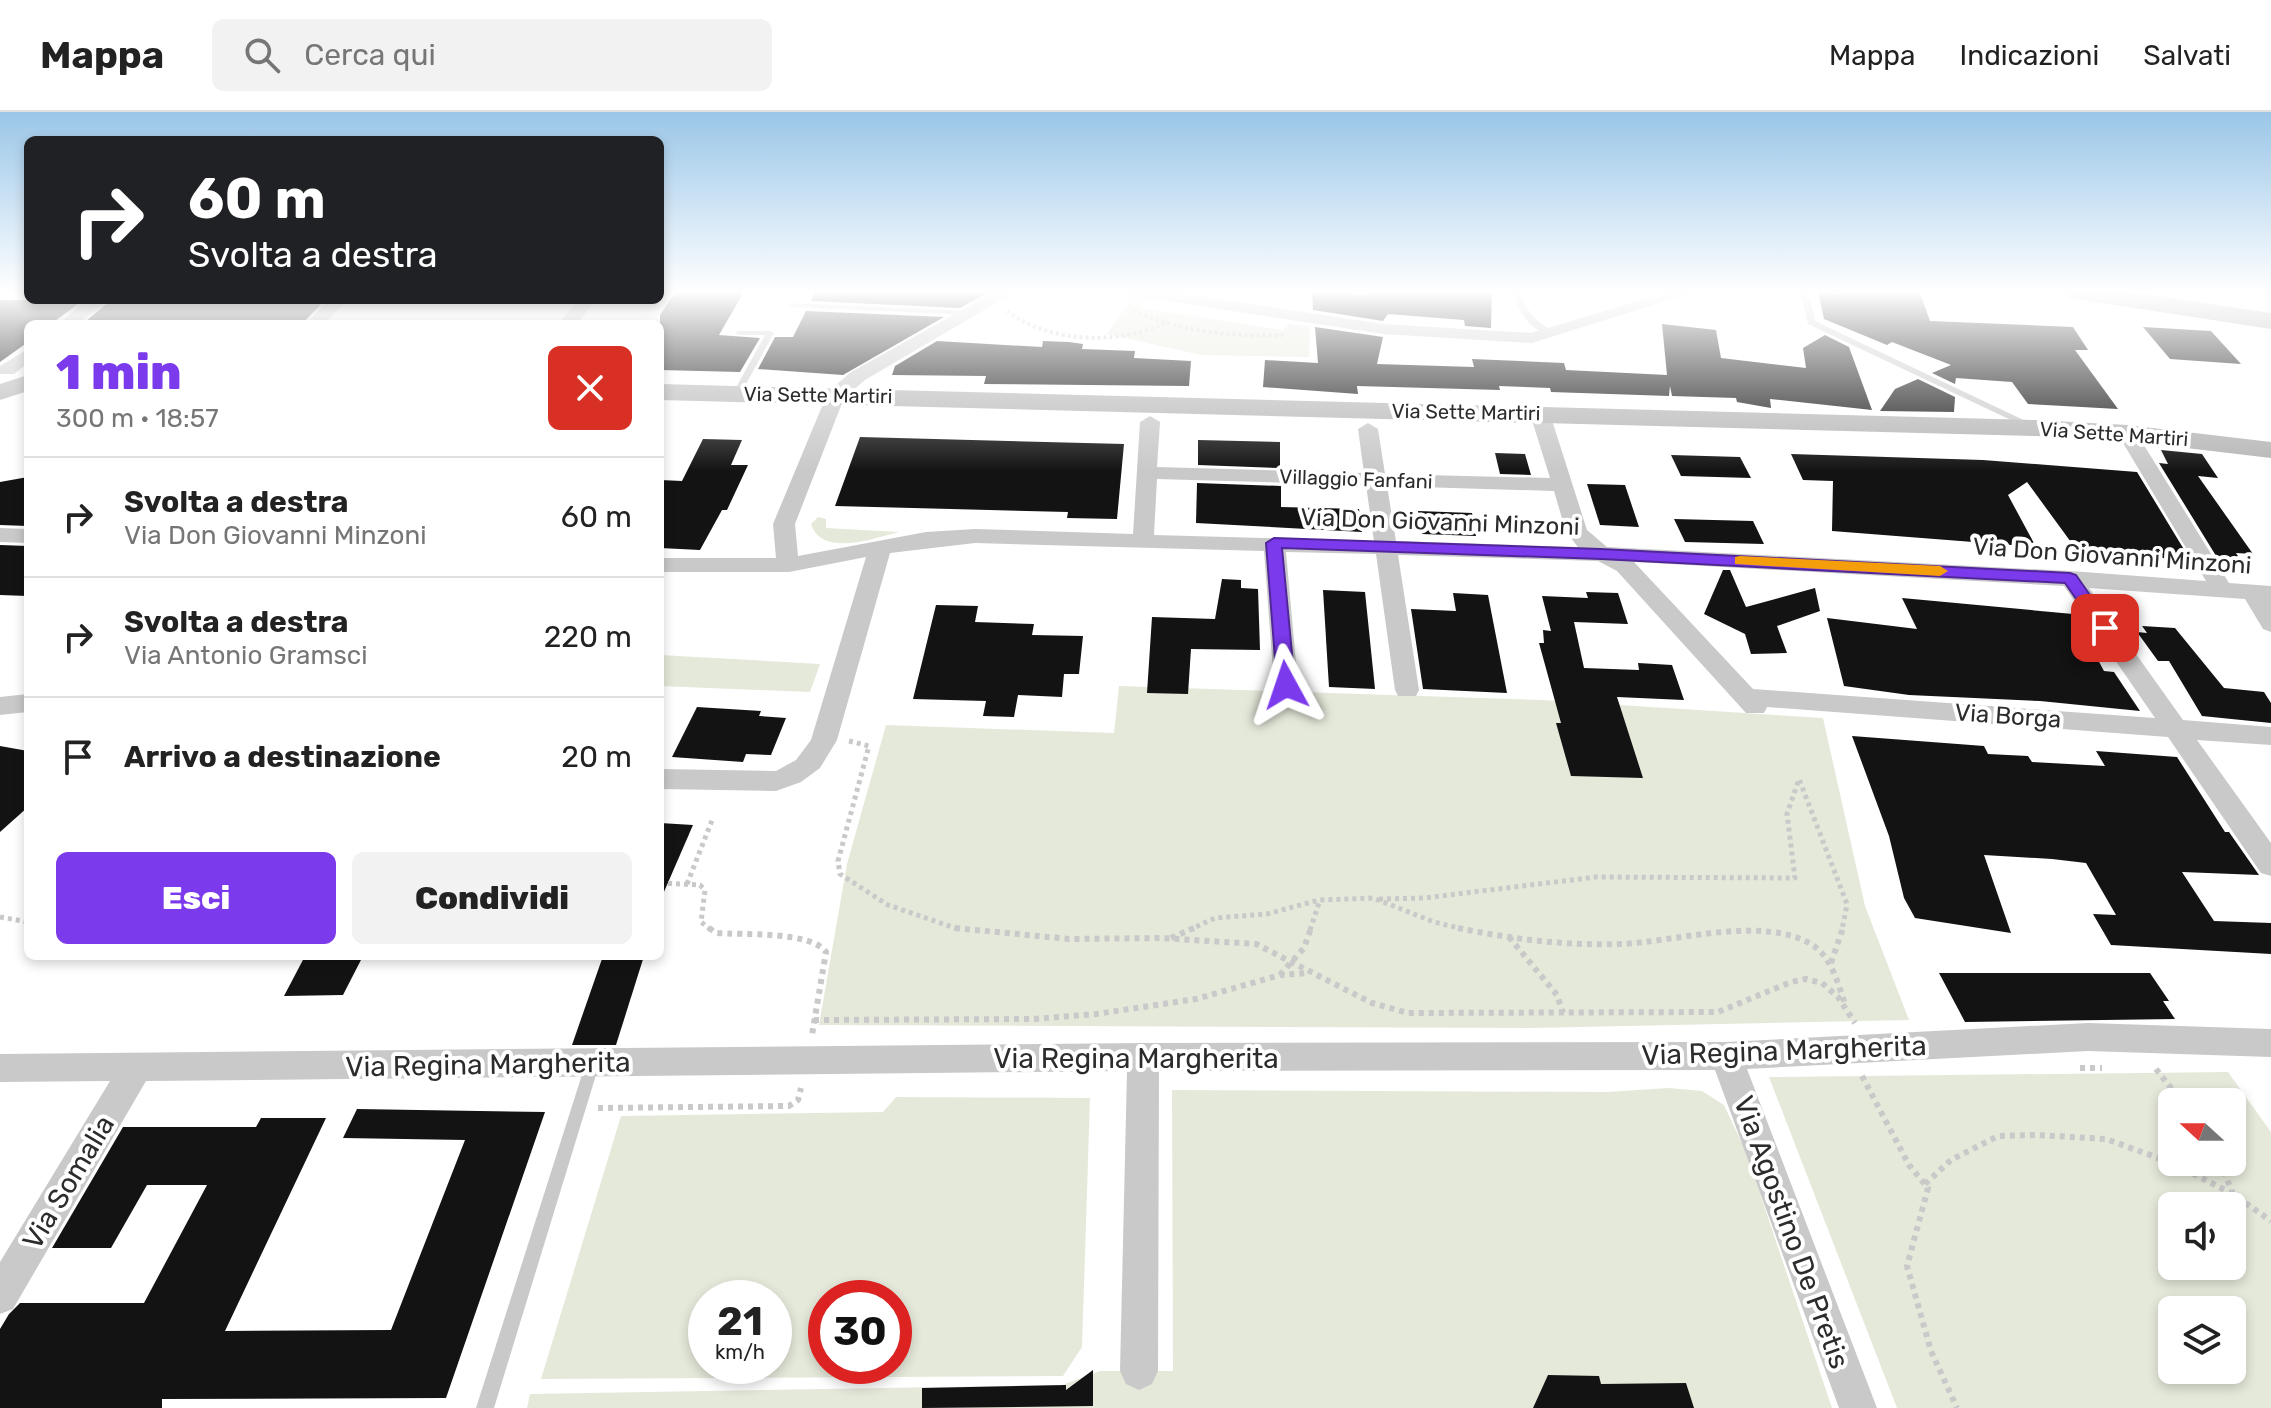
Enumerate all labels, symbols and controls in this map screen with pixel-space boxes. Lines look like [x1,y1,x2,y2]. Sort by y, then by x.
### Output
search box [212,19,772,91]
text: Mappa [40,32,164,78]
icon: search [240,33,284,77]
text: Cerca qui [304,37,436,73]
text: Mappa [1829,39,1916,72]
text: Indicazioni [1960,39,2099,72]
text: Salvati [2143,39,2231,72]
text: 60 m [188,166,326,232]
icon: right [56,168,160,272]
text: Svolta a destra [188,233,438,276]
text: 1 min [56,344,182,401]
button: close [548,346,632,430]
street label: Via Sette Martiri [743,382,893,408]
street label: Via Sette Martiri [1391,399,1541,425]
text: 300 m · 18:57 [56,403,219,434]
street label: Via Sette Martiri [2039,417,2189,451]
street label: Villaggio Fanfani [1279,464,1433,494]
text: Svolta a destra [124,484,349,520]
icon: right [56,495,100,539]
text: 60 m [561,499,632,535]
street label: Via Don Giovanni Minzoni [1300,503,1580,541]
text: Via Don Giovanni Minzoni [124,520,427,551]
street label: Via Don Giovanni Minzoni [1972,532,2252,580]
pin [2071,594,2139,662]
text: Svolta a destra [124,604,349,640]
icon: arrive [2083,606,2127,650]
icon: right [56,615,100,659]
text: 220 m [544,619,632,655]
text: Via Antonio Gramsci [124,640,367,671]
position arrow [1244,643,1328,727]
street label: Via Borga [1954,698,2062,734]
icon: arrive [56,735,100,779]
text: Arrivo a destinazione [124,739,441,775]
text: 20 m [561,739,632,775]
button: Esci [56,852,336,944]
button: Condividi [352,852,632,944]
street label: Via Regina Margherita [1641,1029,1927,1072]
street label: Via Regina Margherita [993,1042,1279,1075]
street label: Via Regina Margherita [345,1046,631,1083]
north arrow [2158,1088,2246,1176]
map controls [2158,1088,2246,1384]
street label: Via Agostino De Pretis [1727,1091,1856,1373]
street label: Via Somalia [16,1109,121,1255]
button: sound [2158,1192,2246,1280]
speed limit sign: 30 [808,1280,912,1384]
button: layers [2158,1296,2246,1384]
text: 21 [717,1298,763,1345]
text: km/h [715,1340,765,1364]

